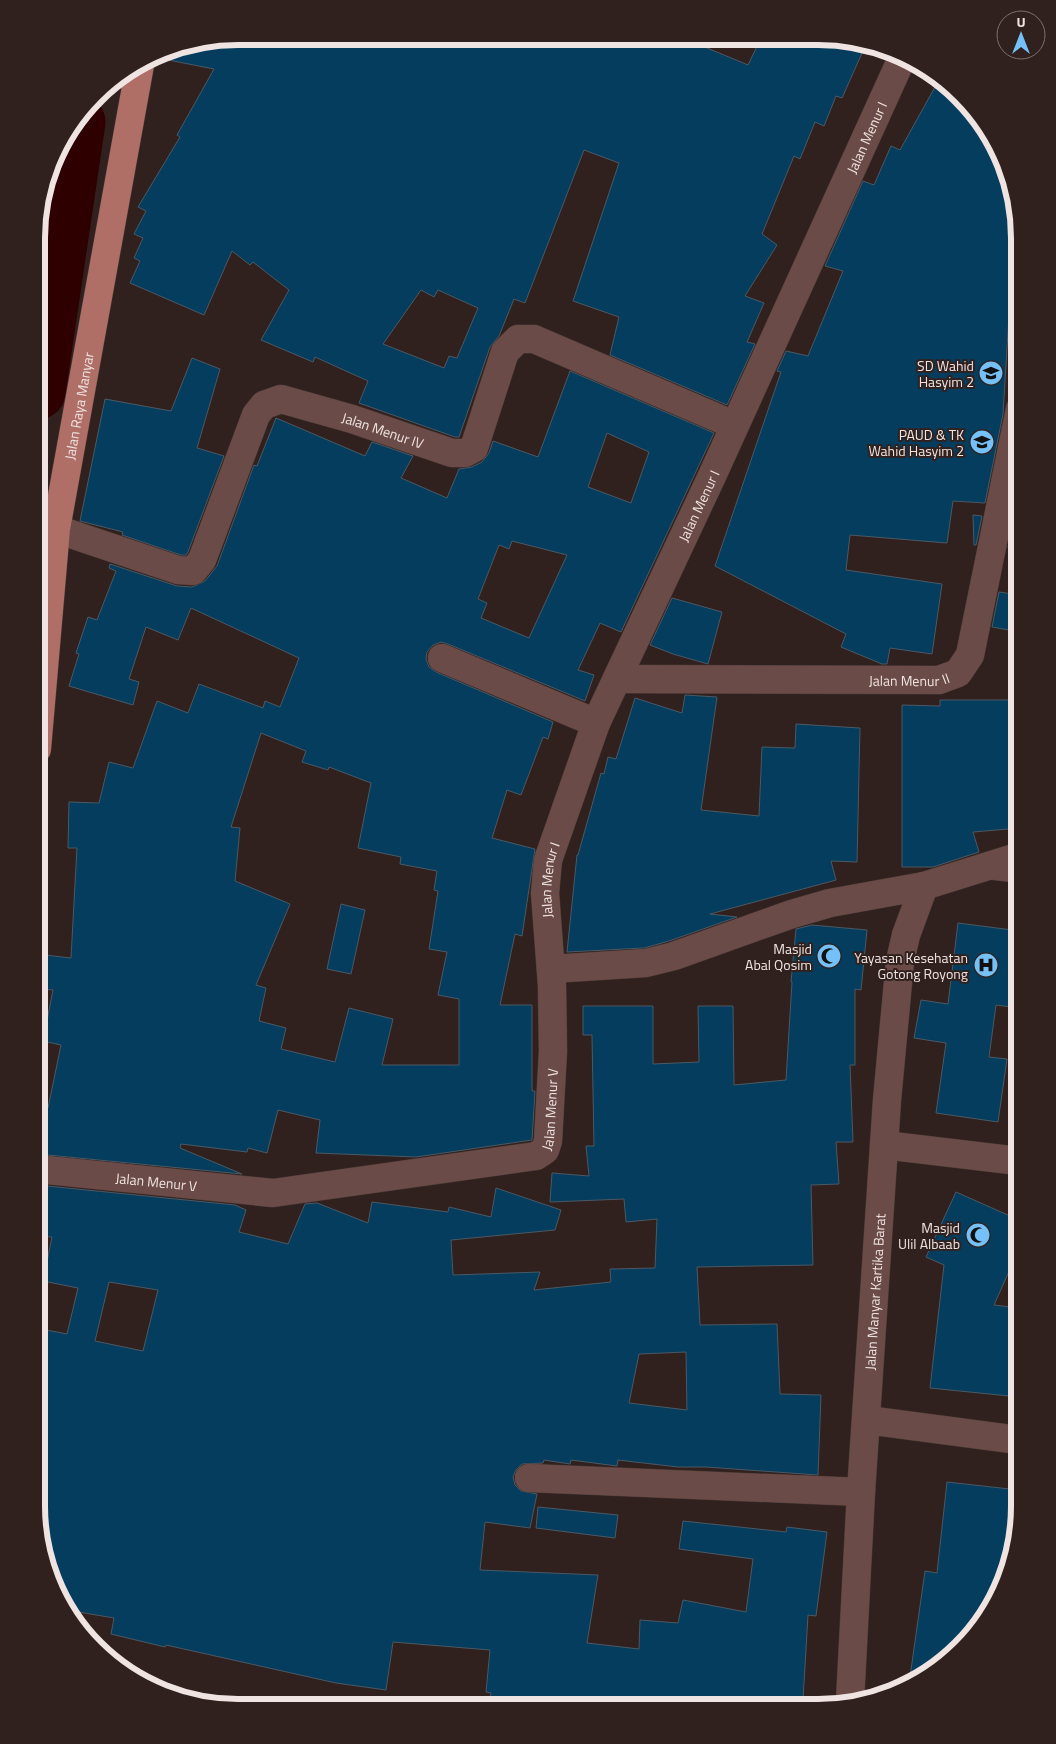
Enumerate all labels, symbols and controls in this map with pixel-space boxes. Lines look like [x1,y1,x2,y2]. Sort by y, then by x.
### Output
north arrow [996,10,1046,60]
text: U [1016,11,1026,32]
street label: Jalan Menur I [841,98,892,177]
street label: Jalan Raya Manyar [58,350,98,461]
place label: SD Wahid Hasyim 2 [917,355,974,392]
school or university icon: SD Wahid Hasyim 2 [978,360,1004,386]
street label: Jalan Menur IV [340,406,427,453]
place label: PAUD & TK Wahid Hasyim 2 [868,424,964,461]
school or university icon: PAUD & TK Wahid Hasyim 2 [969,429,995,455]
street label: Jalan Menur I [672,466,724,545]
street label: Jalan Menur II [869,667,952,691]
street label: Jalan Menur I [534,839,564,919]
place label: Masjid Abal Qosim [745,938,812,975]
mosque icon: Masjid Abal Qosim [816,943,842,969]
place label: Yayasan Kesehatan Gotong Royong [854,947,968,984]
hospital icon: Yayasan Kesehatan Gotong Royong [973,952,999,978]
street label: Jalan Menur V [535,1068,563,1153]
street label: Jalan Menur V [115,1167,198,1196]
street label: Jalan Manyar Kartika Barat [859,1213,890,1371]
place label: Masjid Ulil Albaab [898,1217,960,1254]
mosque icon: Masjid Ulil Albaab [965,1222,991,1248]

